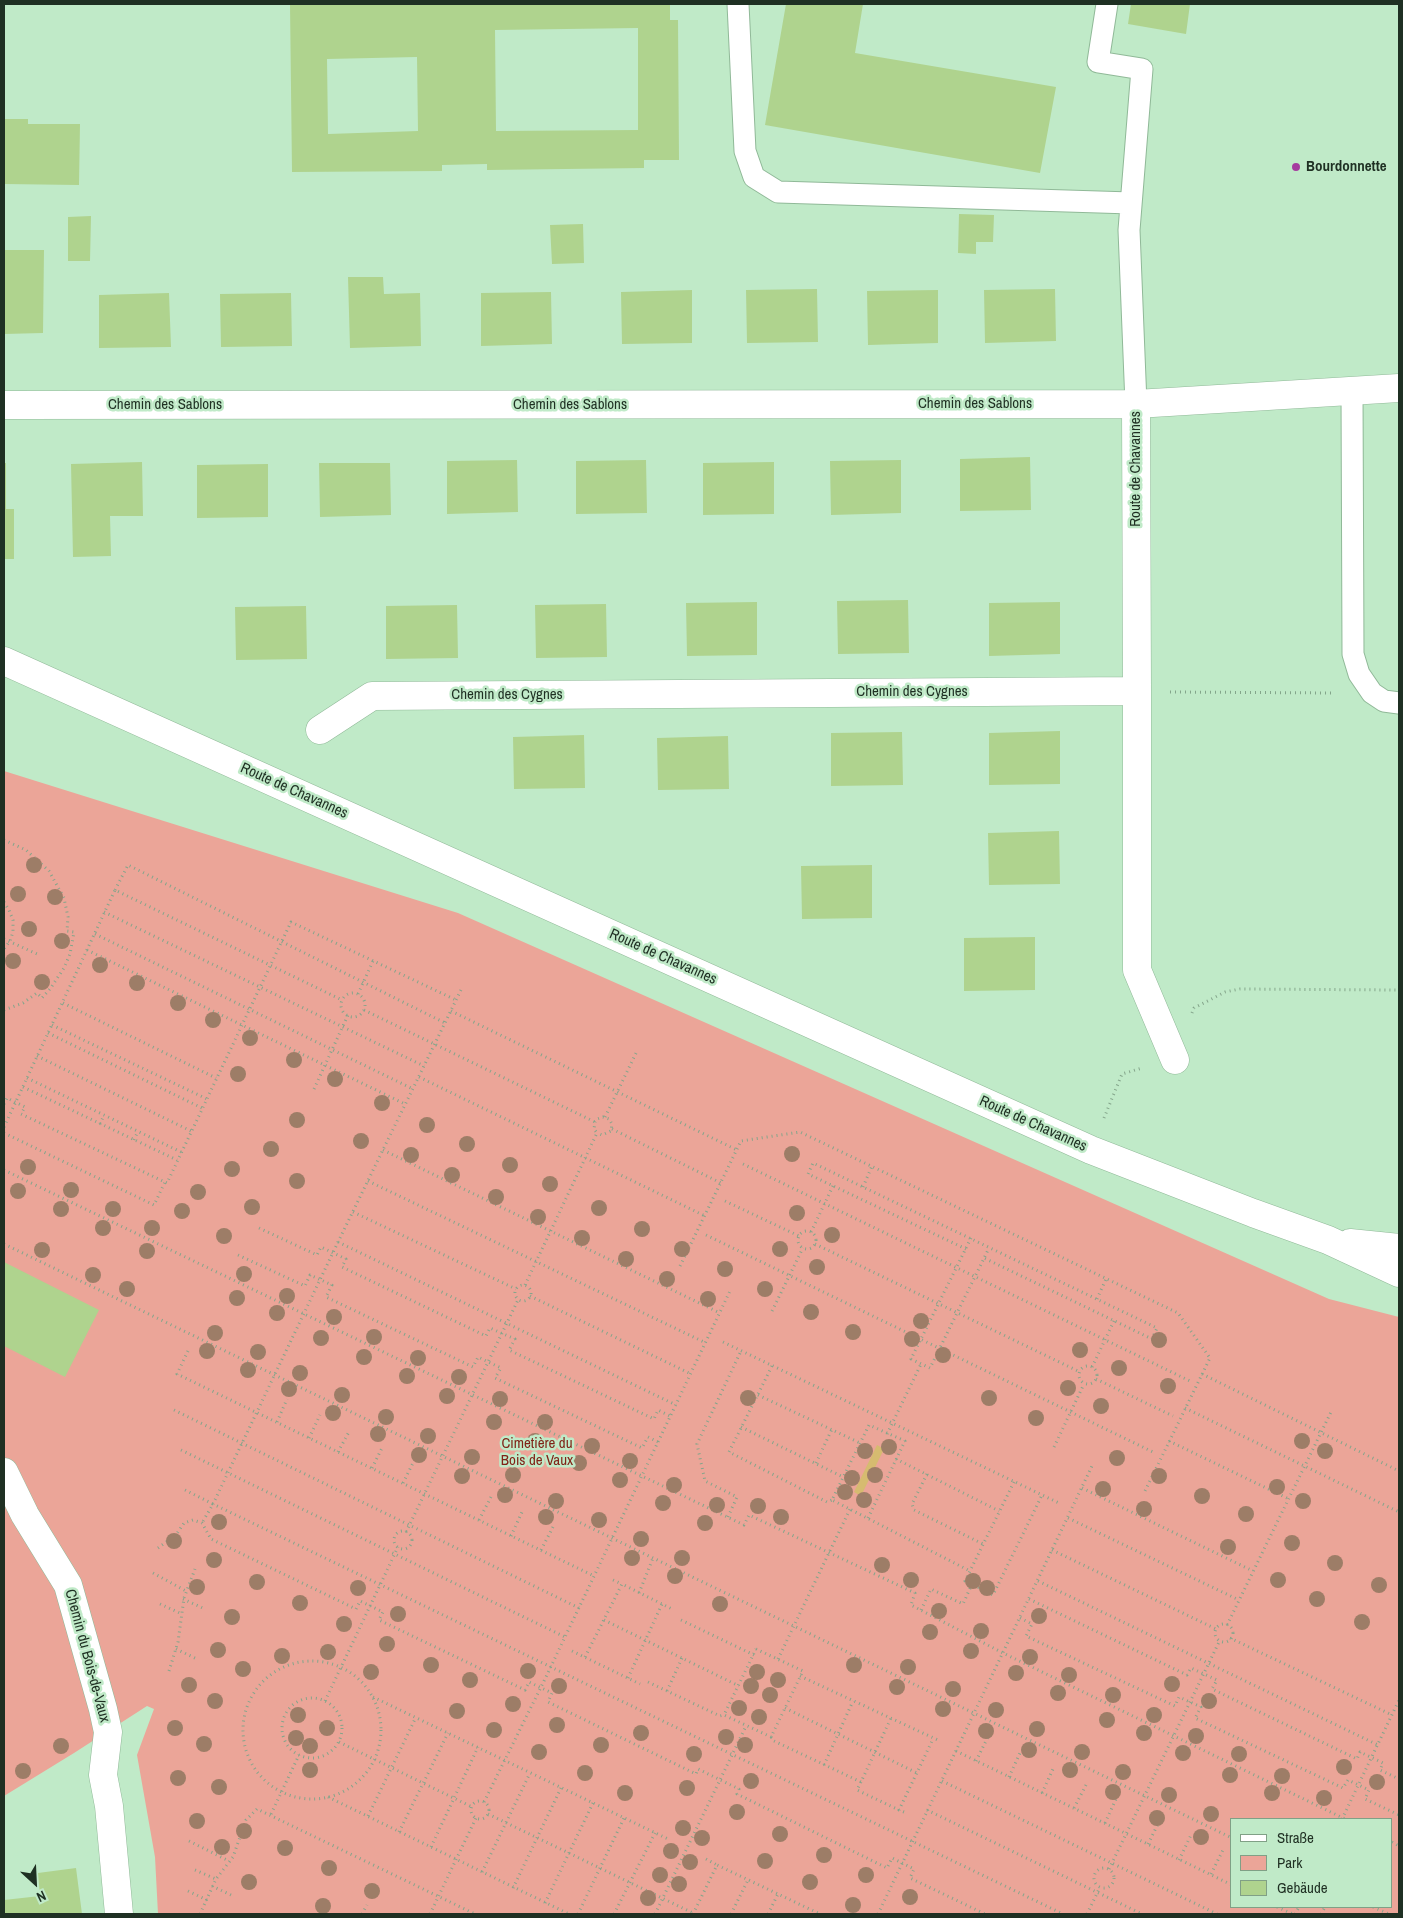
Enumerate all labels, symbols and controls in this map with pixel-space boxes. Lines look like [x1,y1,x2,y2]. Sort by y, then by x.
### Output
place label: Bourdonnette [1306,158,1387,176]
marker: Bourdonnette [1290,161,1302,173]
street label: Chemin des Sablons [918,395,1032,413]
street label: Chemin des Sablons [108,396,222,414]
street label: Chemin des Sablons [513,396,627,414]
street label: Route de Chavannes [1127,411,1145,527]
street label: Chemin des Cygnes [856,683,968,701]
street label: Chemin des Cygnes [451,686,563,704]
street label: Route de Chavannes [238,759,350,823]
street label: Route de Chavannes [607,925,719,989]
street label: Route de Chavannes [977,1092,1089,1156]
park label: Cimetière du Bois de Vaux [501,1435,573,1470]
street label: Chemin du Bois-de-Vaux [61,1587,113,1725]
legend [1230,1818,1393,1908]
text: Straße [1277,1827,1314,1848]
text: Park [1277,1852,1302,1873]
north arrow [10,1858,60,1908]
text: Gebäude [1277,1877,1328,1898]
text: N [34,1887,49,1907]

